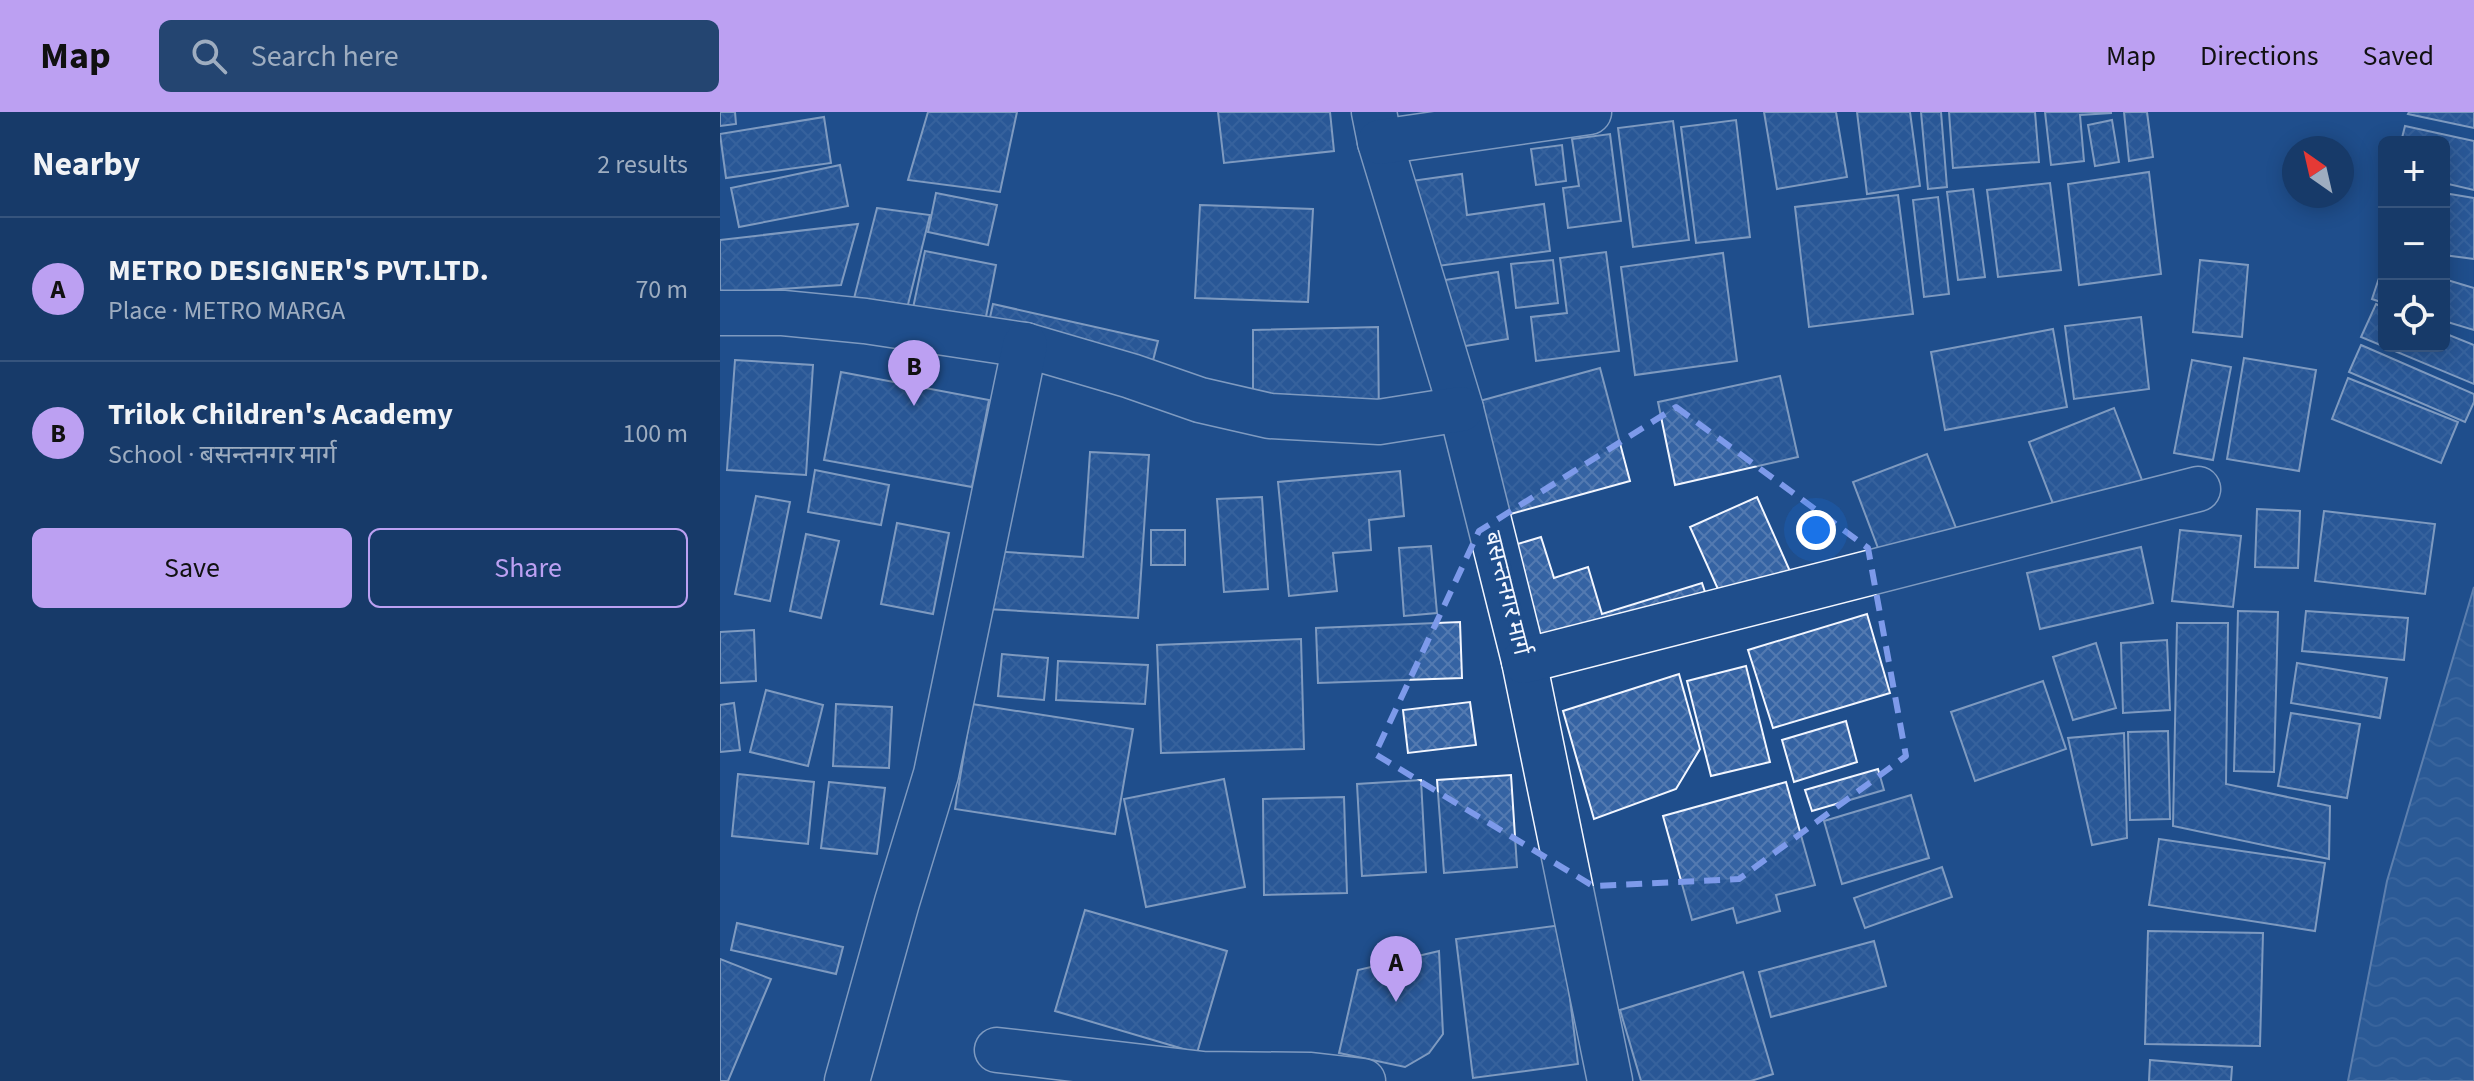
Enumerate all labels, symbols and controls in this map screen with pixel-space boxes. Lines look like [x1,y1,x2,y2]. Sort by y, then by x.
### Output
search box [159,20,719,92]
text: Map [40,29,111,83]
icon: search [187,34,231,78]
text: Search here [251,35,399,78]
text: Map [2106,36,2156,76]
text: Directions [2200,36,2319,76]
text: Saved [2363,36,2434,76]
north arrow [2282,136,2354,208]
map controls [2378,136,2450,352]
button: + [2378,136,2450,208]
text: Nearby [32,140,140,189]
text: 2 results [597,146,688,183]
button: − [2378,208,2450,280]
text: METRO DESIGNER'S PVT.LTD. [108,249,489,292]
text: A [51,271,65,308]
text: 70 m [635,271,688,308]
button: locate [2378,280,2450,352]
text: Place · METRO MARGA [108,292,345,329]
pin: B [888,340,940,406]
text: Trilok Children's Academy [108,393,453,436]
text: B [50,415,66,452]
text: 100 m [622,415,688,452]
text: School · बसन्तनगर मार्ग [108,436,337,473]
your location [1796,510,1836,550]
street label: बसन्तनगर मार्ग [1475,527,1540,660]
button: Save [32,528,352,608]
button: Share [368,528,688,608]
pin: A [1370,936,1422,1002]

